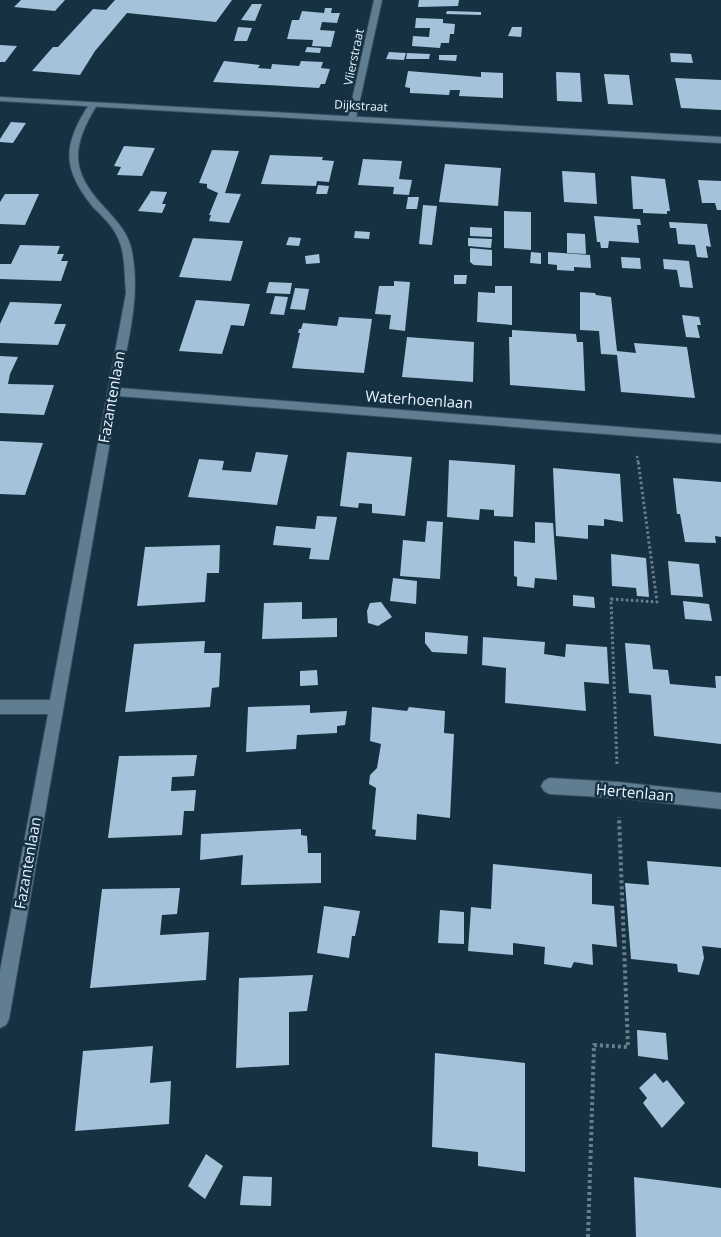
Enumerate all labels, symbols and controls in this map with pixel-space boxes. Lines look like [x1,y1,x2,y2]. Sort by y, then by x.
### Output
street label: Vlierstraat [339,27,368,87]
street label: Dijkstraat [334,96,388,115]
street label: Fazantenlaan [93,349,129,444]
street label: Waterhoenlaan [365,385,473,413]
street label: Hertenlaan [595,779,675,805]
street label: Fazantenlaan [9,815,45,910]

